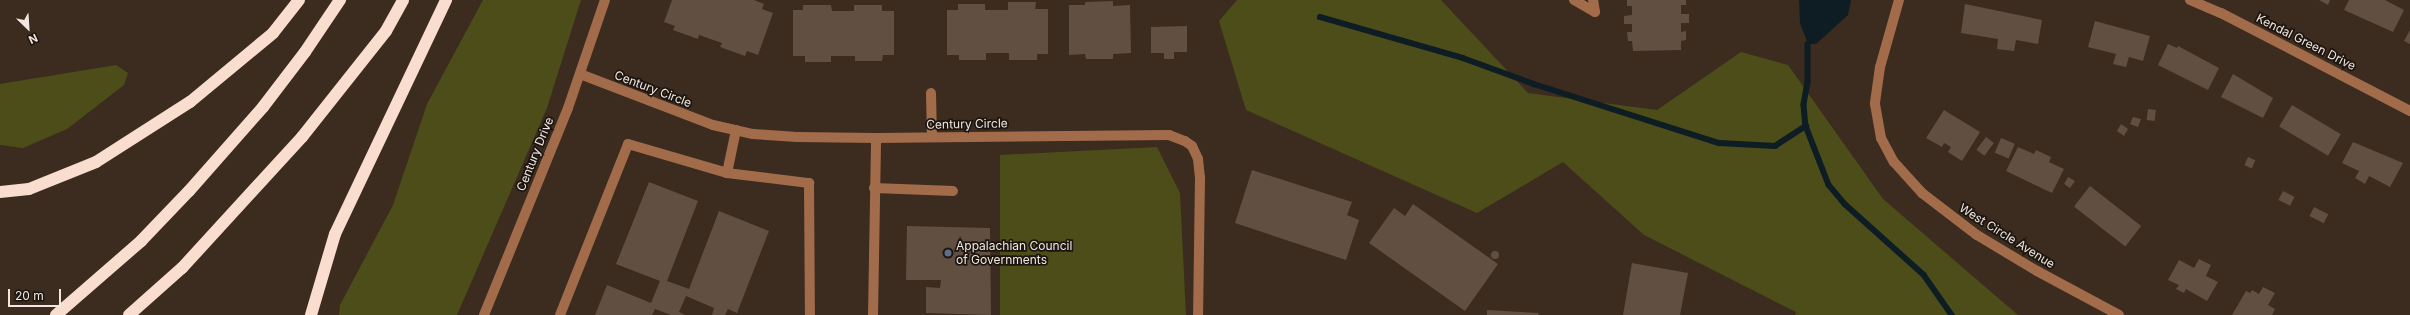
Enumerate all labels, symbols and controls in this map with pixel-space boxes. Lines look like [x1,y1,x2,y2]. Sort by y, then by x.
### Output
north arrow [8,8,48,48]
street label: Kendal Green Drive [2254,11,2358,73]
text: N [26,31,40,47]
street label: Century Circle [612,68,694,110]
street label: Century Drive [514,115,556,193]
street label: Century Circle [926,116,1008,132]
street label: West Circle Avenue [1956,201,2058,271]
place label: Appalachian Council of Governments [956,239,1072,267]
marker: Appalachian Council of Governments [943,248,953,258]
scale bar [10,281,63,307]
text: 20 m [15,288,44,303]

